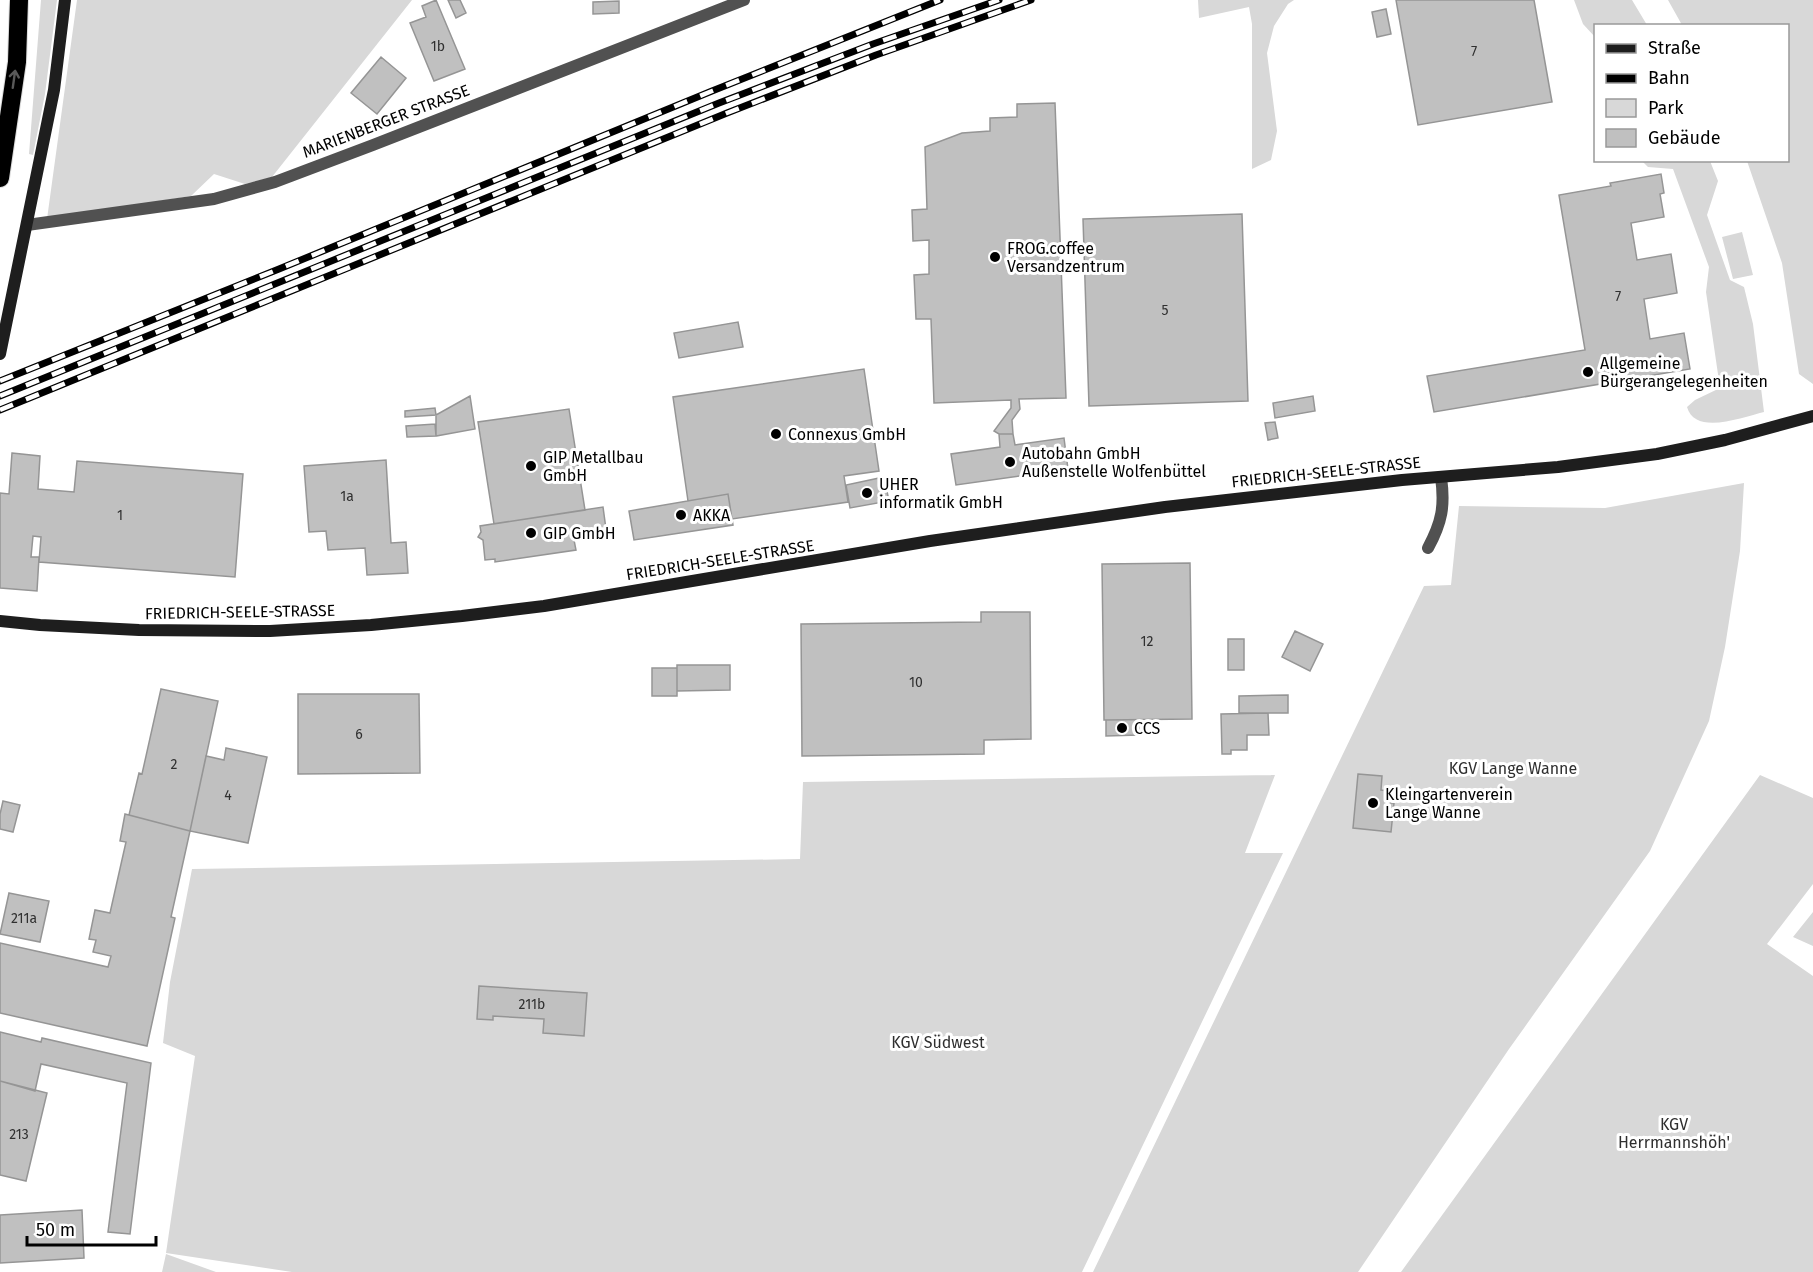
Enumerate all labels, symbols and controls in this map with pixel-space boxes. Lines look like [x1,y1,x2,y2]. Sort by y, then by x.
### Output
legend [1594,24,1789,162]
text: Straße [1648,37,1701,59]
house number: 1b [431,38,445,55]
house number: 7 [1471,43,1477,60]
text: Bahn [1648,67,1690,89]
one-way arrow [9,70,20,89]
street label: MARIENBERGER STRASSE [300,80,472,162]
text: Park [1648,97,1684,119]
text: Gebäude [1648,127,1721,149]
place label: FROG.coffee Versandzentrum [1007,239,1125,276]
marker: FROG.coffee Versandzentrum [988,250,1002,264]
house number: 7 [1615,288,1621,305]
house number: 5 [1161,302,1169,319]
place label: Allgemeine Bürgerangelegenheiten [1600,354,1768,391]
marker: Allgemeine Bürgerangelegenheiten [1581,365,1595,379]
place label: Connexus GmbH [788,425,906,444]
marker: Connexus GmbH [769,427,783,441]
place label: Autobahn GmbH Außenstelle Wolfenbüttel [1022,444,1206,481]
place label: GIP Metallbau GmbH [543,448,643,485]
street label: FRIEDRICH-SEELE-STRASSE [1230,453,1422,491]
marker: Autobahn GmbH Außenstelle Wolfenbüttel [1003,455,1017,469]
marker: GIP Metallbau GmbH [524,459,538,473]
place label: UHER informatik GmbH [879,475,1003,512]
marker: UHER informatik GmbH [860,486,874,500]
house number: 1a [340,488,354,505]
place label: AKKA [693,506,731,525]
house number: 1 [117,507,123,524]
marker: AKKA [674,508,688,522]
place label: GIP GmbH [543,524,616,543]
marker: GIP GmbH [524,526,538,540]
street label: FRIEDRICH-SEELE-STRASSE [625,536,815,584]
street label: FRIEDRICH-SEELE-STRASSE [145,601,335,623]
house number: 12 [1141,633,1154,650]
house number: 10 [909,674,923,691]
place label: CCS [1134,719,1160,738]
marker: CCS [1115,721,1129,735]
house number: 6 [355,726,363,743]
house number: 2 [171,756,178,773]
park label: KGV Lange Wanne [1449,759,1577,778]
place label: Kleingartenverein Lange Wanne [1385,785,1513,822]
house number: 4 [224,787,232,804]
marker: Kleingartenverein Lange Wanne [1366,796,1380,810]
house number: 211a [11,910,37,927]
house number: 211b [519,996,545,1013]
park label: KGV Südwest [891,1033,985,1052]
park label: KGV Herrmannshöh' [1618,1115,1730,1152]
house number: 213 [9,1126,29,1143]
scale bar [27,1209,156,1247]
text: 50 m [36,1219,75,1241]

